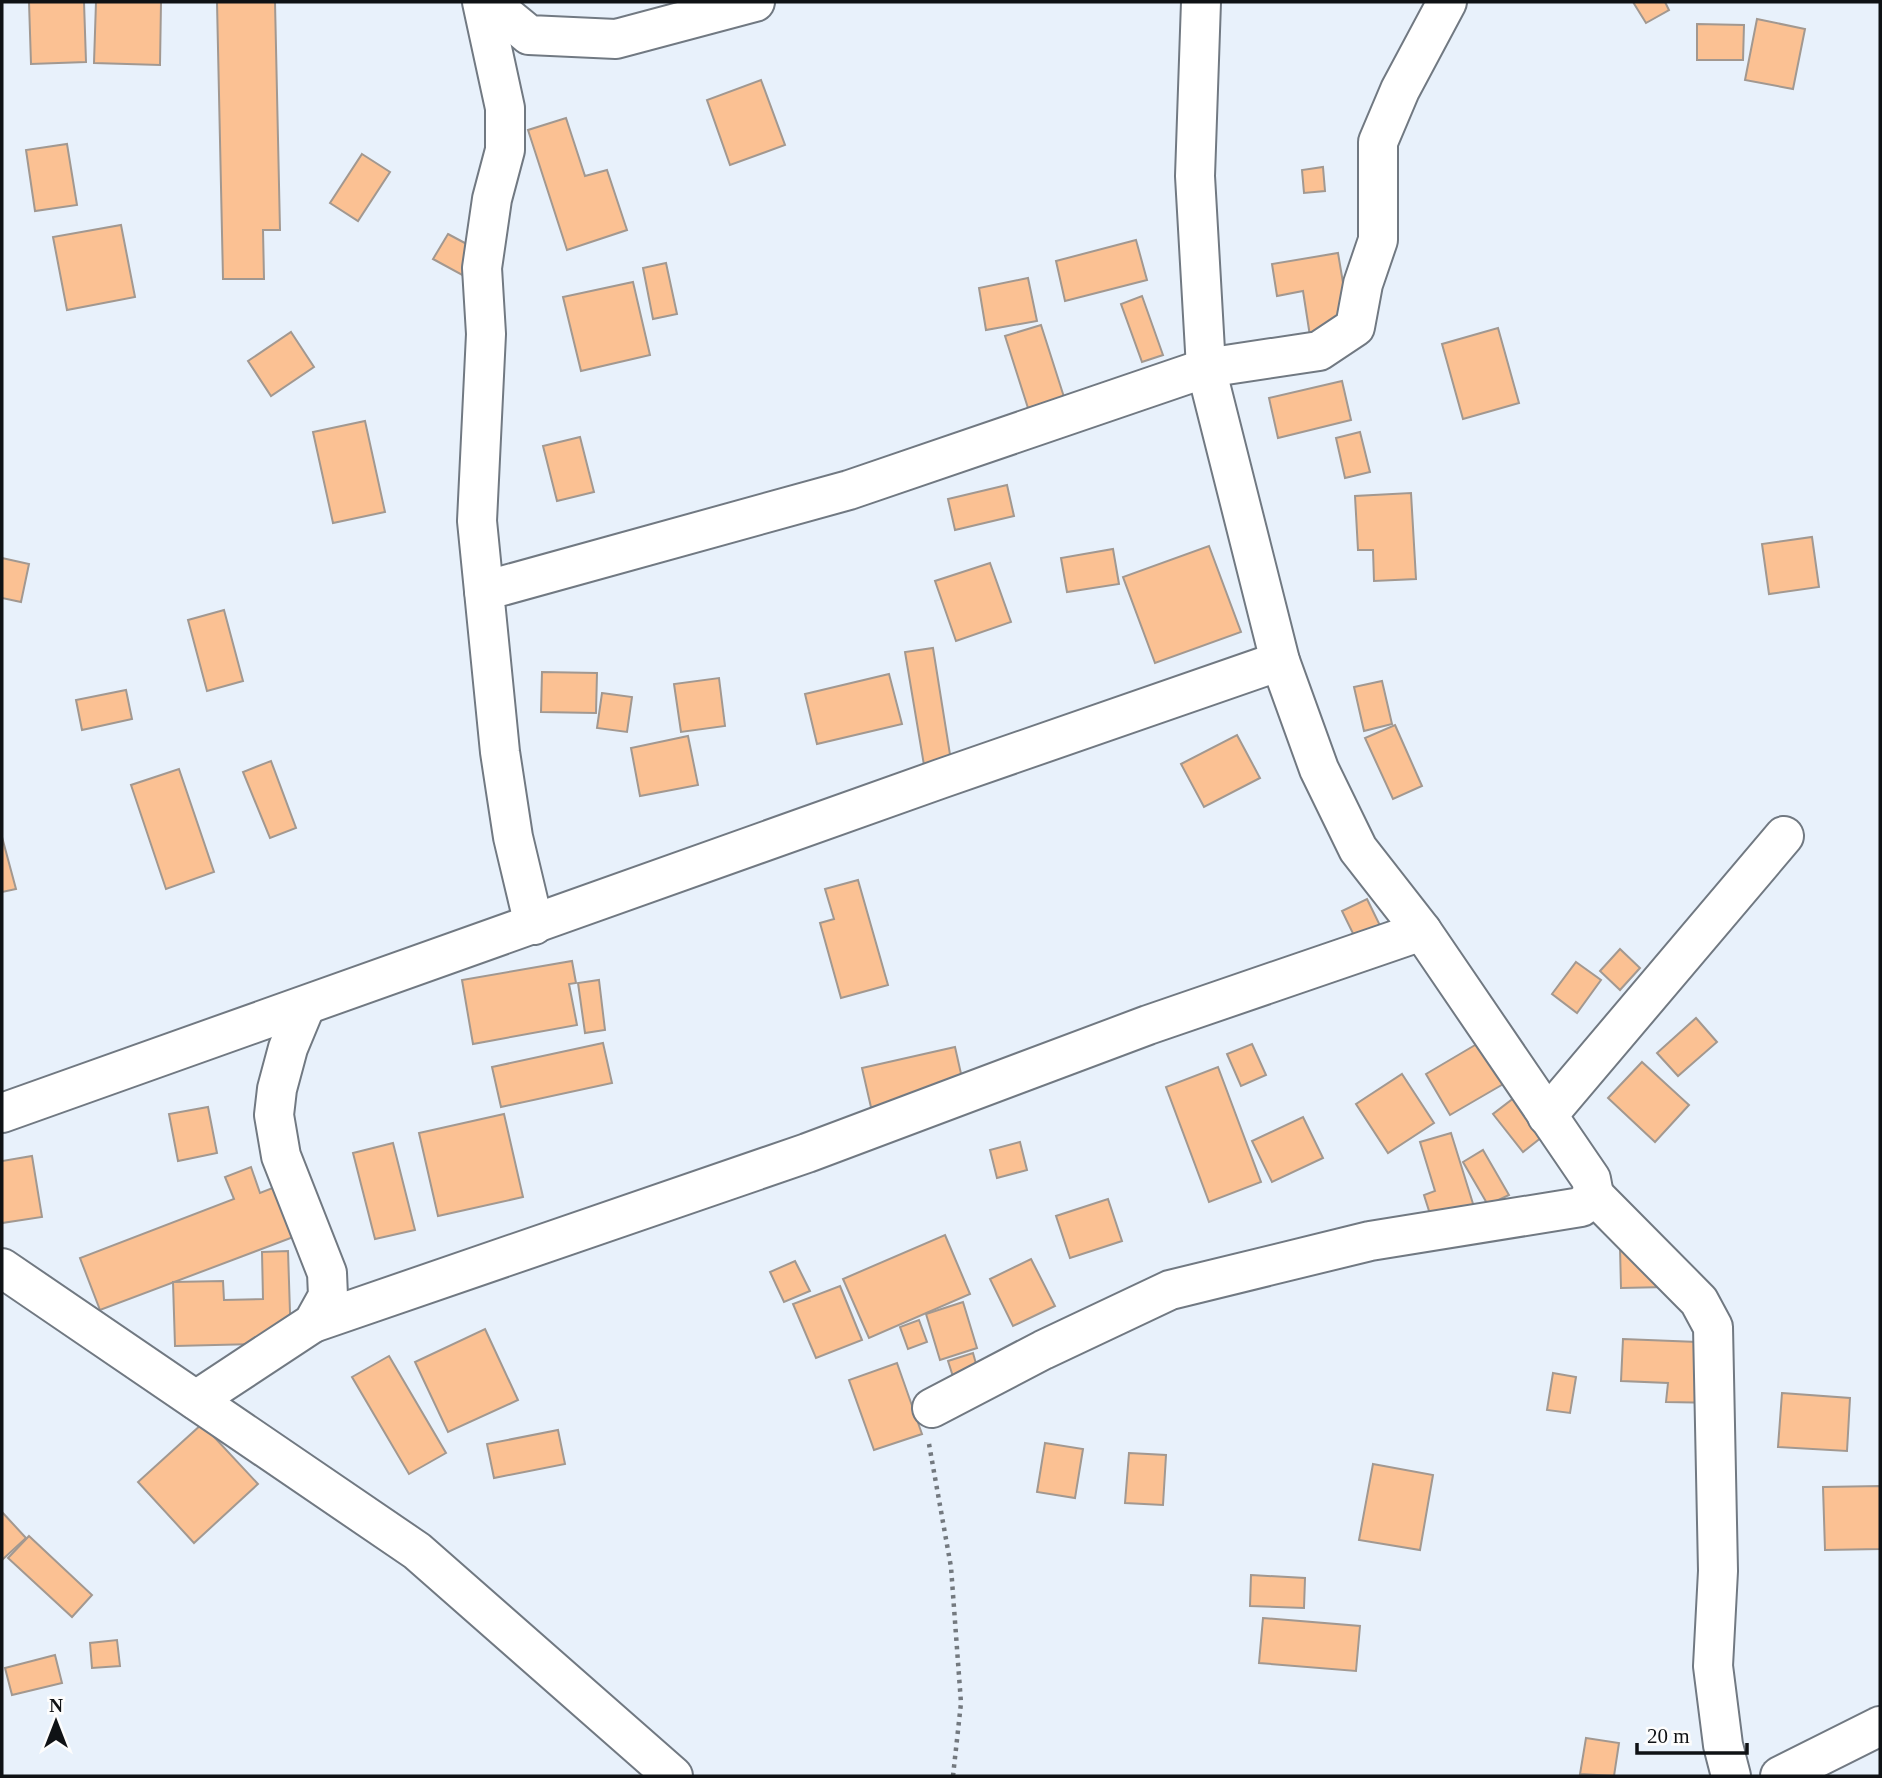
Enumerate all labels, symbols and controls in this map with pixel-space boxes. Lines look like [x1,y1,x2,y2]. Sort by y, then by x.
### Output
north arrow [21,1687,91,1757]
text: N [49,1695,63,1716]
scale bar [1637,1712,1747,1756]
text: 20 m [1647,1724,1690,1748]

